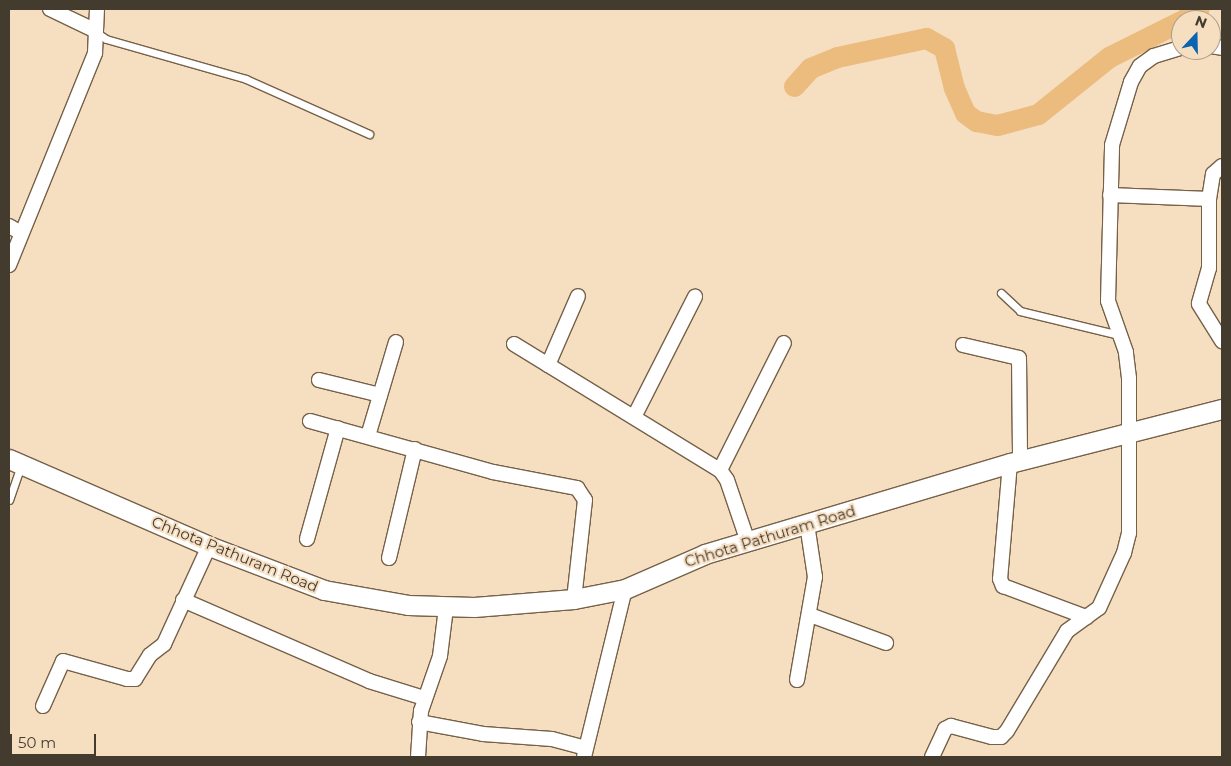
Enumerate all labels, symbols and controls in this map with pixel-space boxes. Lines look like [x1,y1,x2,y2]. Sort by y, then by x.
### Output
north arrow [1171,10,1221,60]
text: N [1193,12,1210,32]
street label: Chhota Pathuram Road [682,501,858,571]
street label: Chhota Pathuram Road [149,512,321,596]
scale bar [12,724,99,756]
text: 50 m [18,733,56,752]

